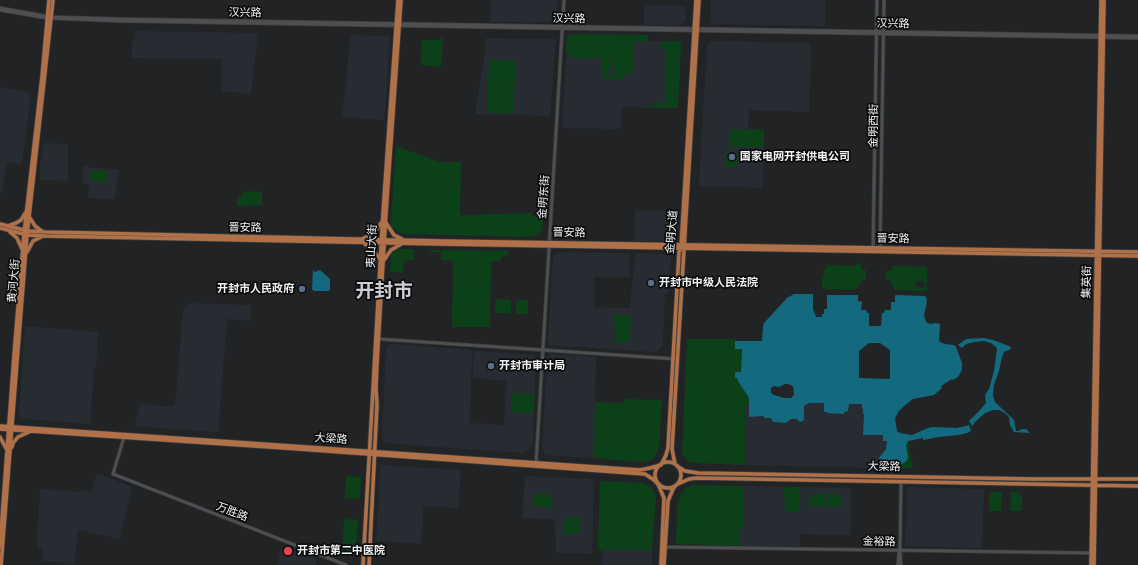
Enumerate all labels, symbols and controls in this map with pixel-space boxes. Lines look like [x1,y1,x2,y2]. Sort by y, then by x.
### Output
street label: 汉兴路 [228,6,262,20]
street label: 汉兴路 [552,12,586,26]
street label: 汉兴路 [876,17,910,31]
street label: 金明西街 [867,104,881,148]
place label: 国家电网开封供电公司 [740,150,850,164]
marker: 国家电网开封供电公司 [727,152,737,162]
street label: 金明东街 [536,175,552,219]
street label: 金明大道 [664,210,680,254]
street label: 晋安路 [228,221,262,235]
street label: 夷山大街 [364,224,380,268]
street label: 晋安路 [552,226,586,240]
street label: 晋安路 [876,232,910,246]
street label: 黄河大街 [6,259,22,303]
street label: 集英街 [1080,265,1094,299]
place label: 开封市中级人民法院 [659,276,758,290]
marker: 开封市中级人民法院 [646,278,656,288]
district label: 开封市 [356,281,412,303]
place label: 开封市人民政府 [217,282,294,296]
marker: 开封市人民政府 [297,284,307,294]
place label: 开封市审计局 [499,359,565,373]
marker: 开封市审计局 [486,361,496,371]
street label: 大梁路 [314,431,348,447]
street label: 大梁路 [867,460,901,474]
street label: 万胜路 [214,500,250,524]
street label: 金裕路 [862,535,896,549]
place label: 开封市第二中医院 [297,544,385,558]
marker: 开封市第二中医院 [282,545,294,557]

